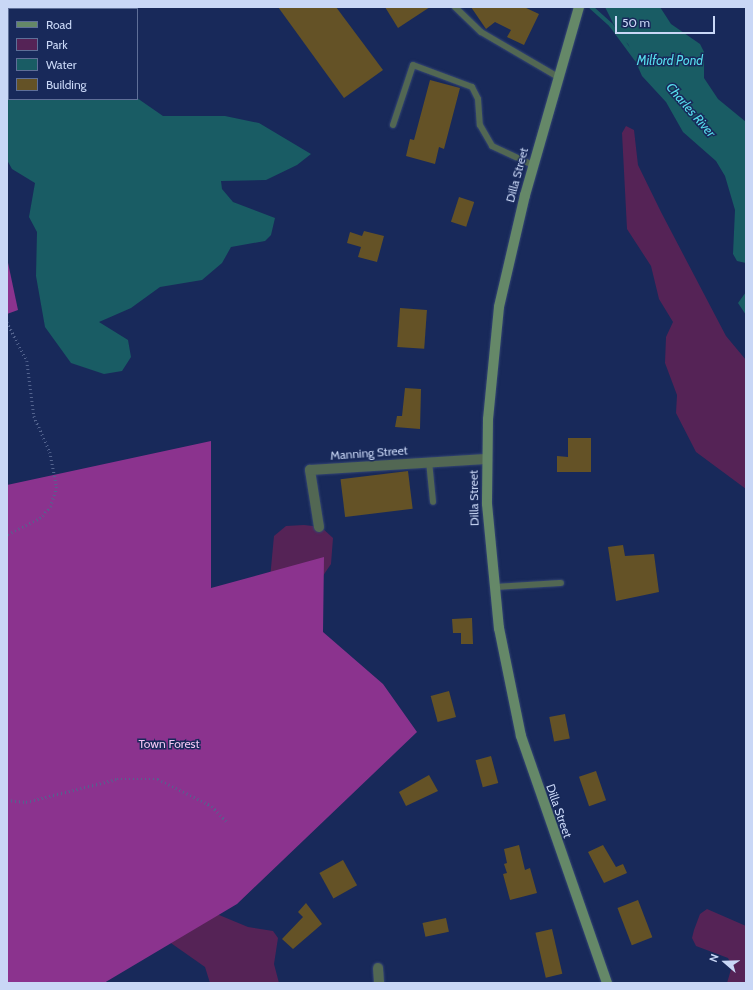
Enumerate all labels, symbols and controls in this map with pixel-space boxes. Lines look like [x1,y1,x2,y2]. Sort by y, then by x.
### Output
legend [8,8,138,100]
scale bar [617,8,717,34]
text: 50 m [622,15,650,30]
text: Road [46,17,72,32]
text: Park [46,37,68,52]
water label: Milford Pond [637,52,703,68]
text: Water [46,57,76,72]
text: Building [46,77,87,92]
water label: Charles River [663,80,719,140]
street label: Dilla Street [503,146,531,204]
street label: Manning Street [330,443,408,463]
street label: Dilla Street [466,470,482,526]
park label: Town Forest [138,737,200,751]
street label: Dilla Street [543,782,575,840]
north arrow [705,942,745,982]
text: N [706,952,722,964]

